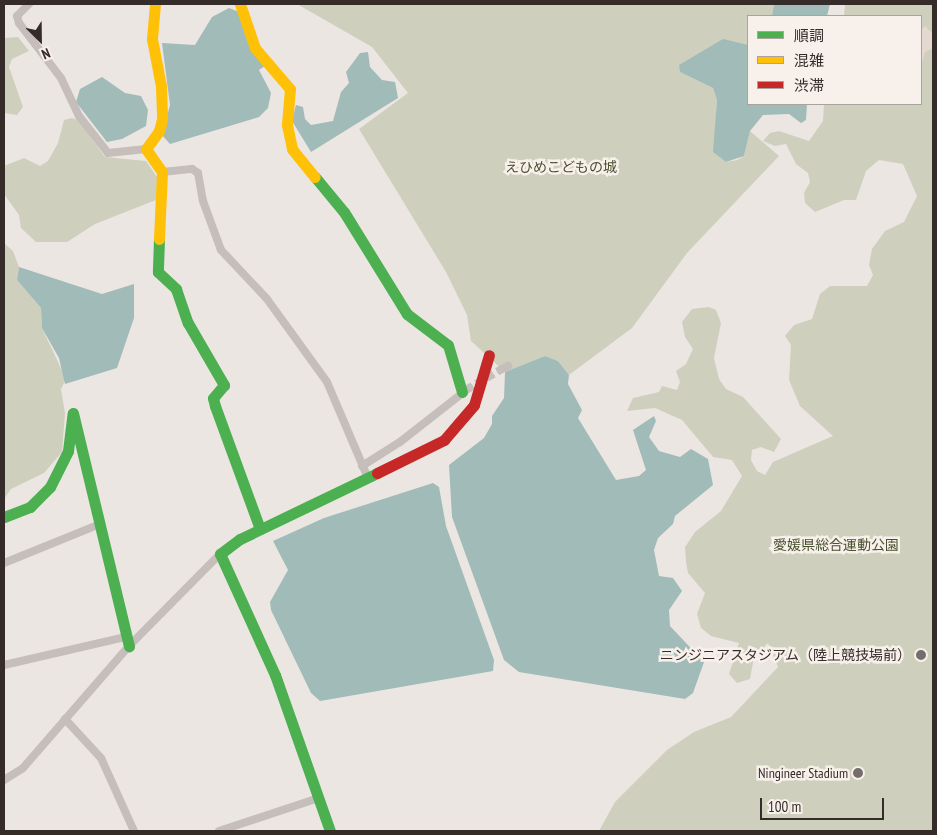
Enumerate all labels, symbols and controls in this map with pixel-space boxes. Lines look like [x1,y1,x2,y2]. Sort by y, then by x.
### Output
north arrow [15,15,65,65]
legend [747,15,922,105]
text: 順調 [794,26,824,45]
text: N [39,44,53,64]
text: 混雑 [794,51,824,70]
text: 渋滞 [794,76,824,95]
park label: えひめこどもの城 [505,159,617,175]
park label: 愛媛県総合運動公園 [773,537,899,553]
place label: ニンジニアスタジアム（陸上競技場前） [659,647,911,663]
marker: ニンジニアスタジアム（陸上競技場前） [915,649,927,661]
place label: Ningineer Stadium [758,765,848,781]
marker: Ningineer Stadium [852,767,864,779]
scale bar [762,788,886,820]
text: 100 m [768,797,801,816]

